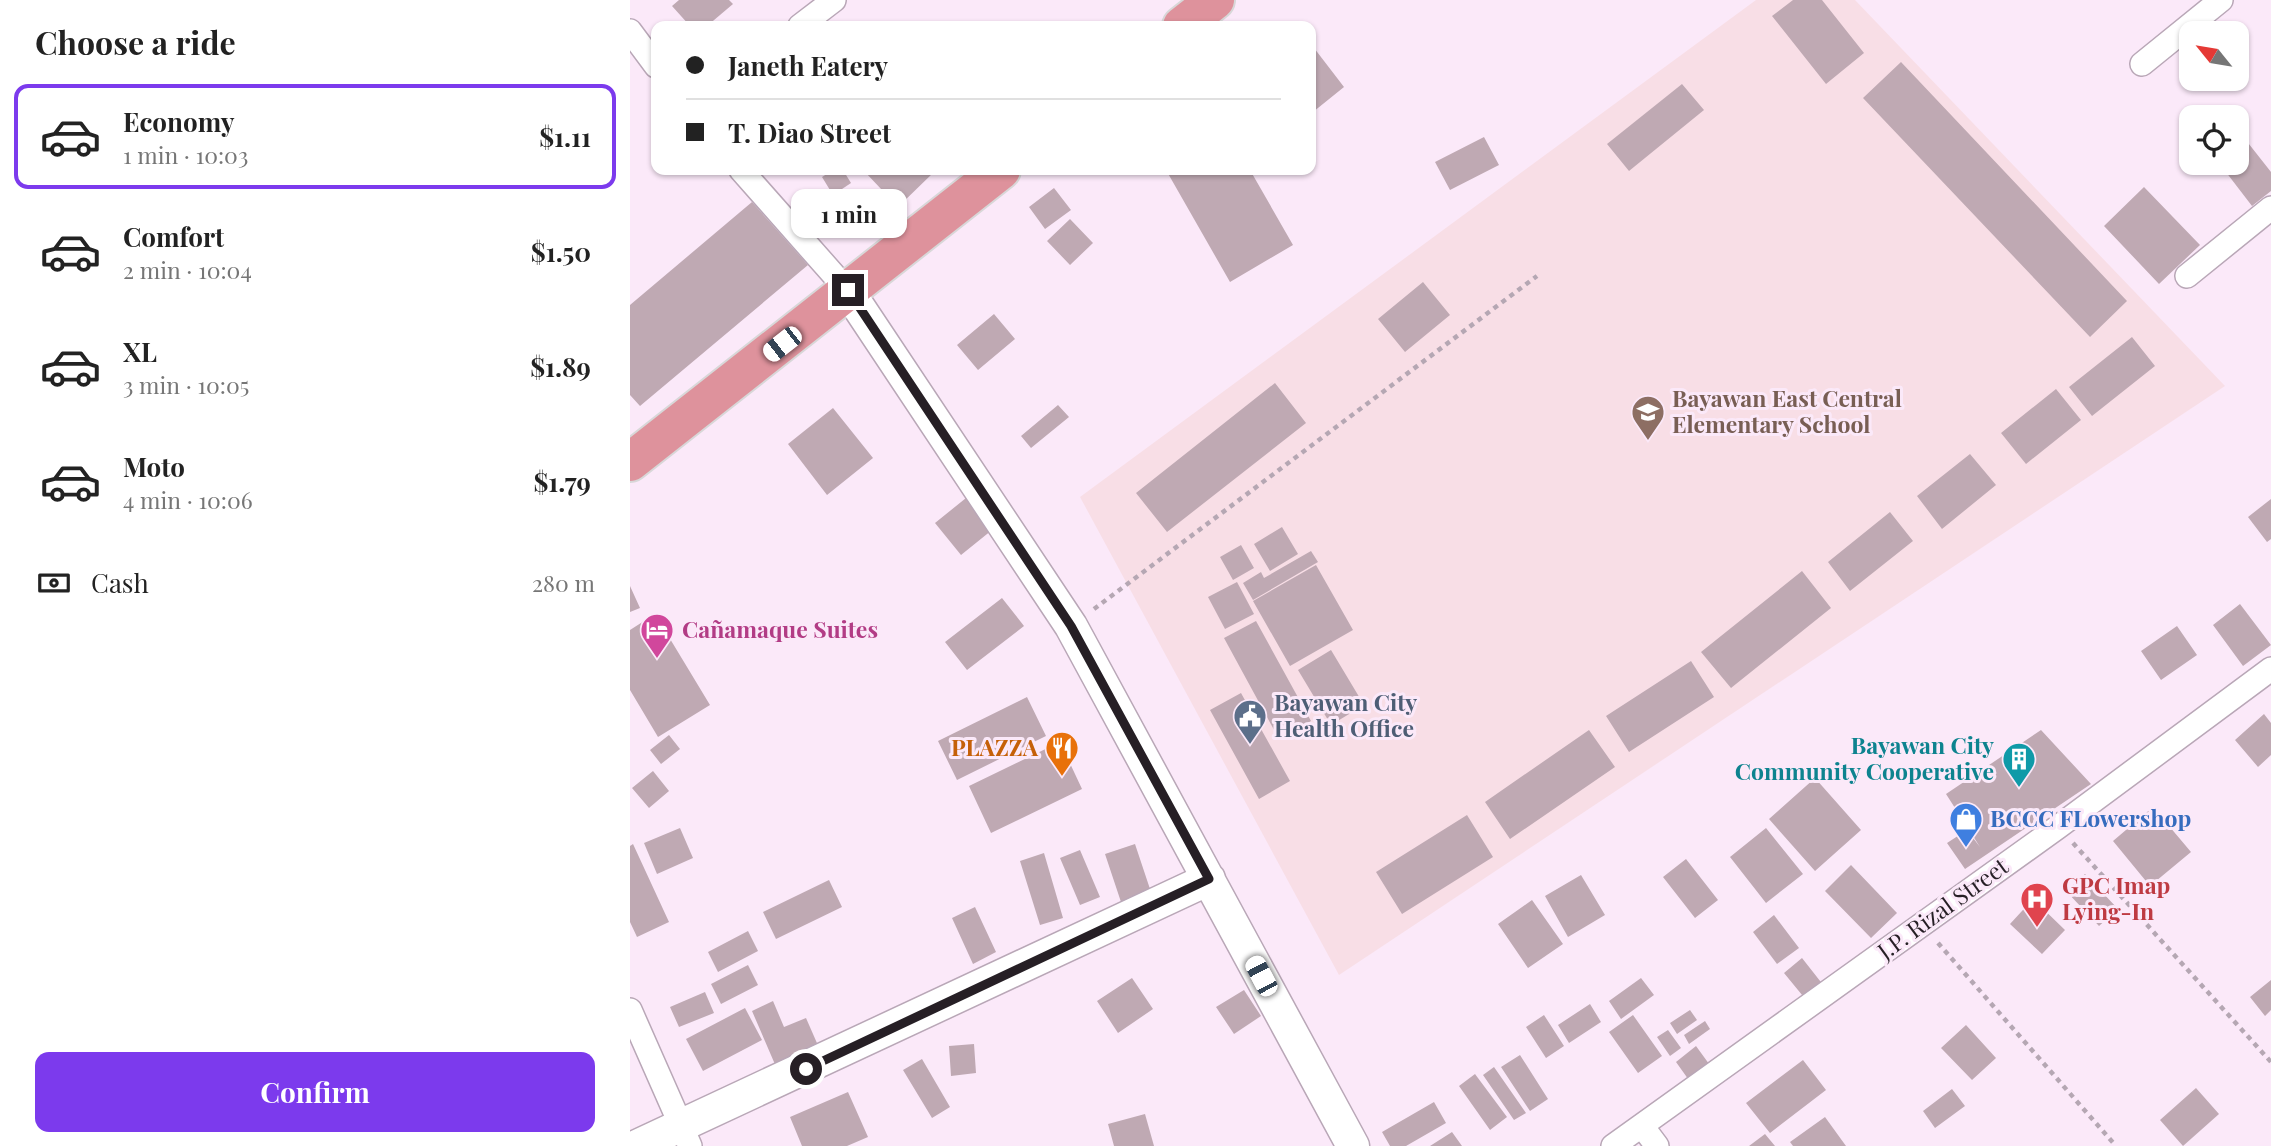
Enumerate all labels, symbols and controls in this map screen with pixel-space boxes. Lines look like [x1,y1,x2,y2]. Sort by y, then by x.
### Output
text: Choose a ride [35,20,236,63]
north arrow [2179,21,2249,91]
map controls [2179,21,2249,175]
text: Janeth Eatery [728,48,888,83]
text: Economy [123,104,234,139]
icon: car [39,105,102,168]
button: locate [2179,105,2249,175]
text: T. Diao Street [728,115,891,150]
text: $1.11 [539,119,591,154]
text: 1 min · 10:03 [123,139,248,170]
callout: 1 min [790,188,906,238]
text: 1 min [821,198,877,229]
text: Comfort [123,219,224,254]
icon: car [39,220,102,283]
text: $1.50 [531,234,591,269]
text: 2 min · 10:04 [123,254,252,285]
route end [832,274,864,306]
car [759,323,806,365]
text: XL [123,334,157,369]
icon: car [39,335,102,398]
text: $1.89 [530,349,591,384]
text: 3 min · 10:05 [123,369,249,400]
place label: Bayawan East Central Elementary School [1672,382,1902,439]
school or university icon: Bayawan East Central Elementary School [1629,393,1667,442]
text: Moto [123,449,185,484]
icon: car [39,450,102,513]
text: $1.79 [533,464,591,499]
text: 4 min · 10:06 [123,484,253,515]
icon: cash [35,564,73,602]
text: Cash [91,565,149,600]
text: 280 m [532,567,595,598]
hotel icon: Cañamaque Suites [638,611,676,660]
place label: Cañamaque Suites [682,613,878,644]
place label: Bayawan City Health Office [1274,686,1417,743]
public building icon: Bayawan City Health Office [1231,697,1269,746]
restaurant icon: PLAZZA [1043,729,1081,778]
place label: Bayawan City Community Cooperative [1735,729,1994,786]
place label: PLAZZA [951,731,1039,762]
building icon: Bayawan City Community Cooperative [2000,740,2038,789]
shop icon: BCCC FLowershop [1947,800,1985,849]
place label: BCCC FLowershop [1990,802,2191,833]
street label: J.P. Rizal Street [1870,849,2014,966]
place label: GPC Imap Lying-In [2062,869,2170,926]
hospital icon: GPC Imap Lying-In [2018,880,2056,929]
car [1242,953,1281,999]
button: Confirm [35,1052,595,1132]
route start [790,1053,822,1085]

